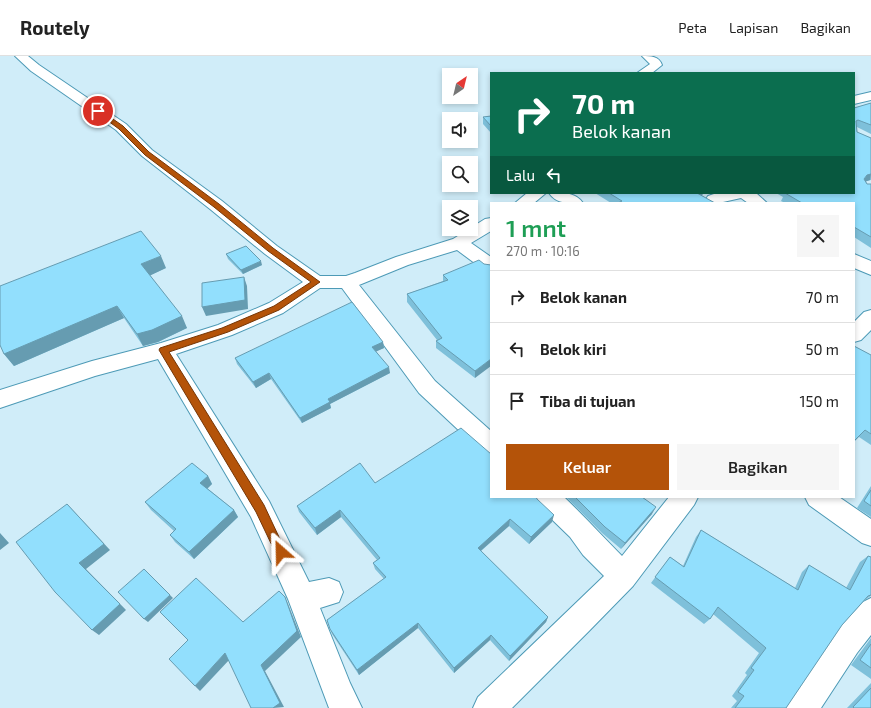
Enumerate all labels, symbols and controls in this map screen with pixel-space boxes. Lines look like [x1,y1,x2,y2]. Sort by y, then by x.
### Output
text: Routely [20,16,90,39]
text: Peta [678,19,707,36]
text: Lapisan [729,19,778,36]
text: Bagikan [800,19,851,36]
north arrow [442,68,478,104]
map controls [442,68,478,236]
text: 70 m [572,86,635,120]
icon: right [506,88,558,140]
pin [81,94,115,128]
icon: arrive [87,100,109,122]
button: sound [442,112,478,148]
text: Belok kanan [572,120,671,142]
button: search [442,156,478,192]
icon: left [543,164,565,186]
text: Lalu [506,166,535,184]
button: layers [442,200,478,236]
text: 1 mnt [506,213,566,242]
button: close [797,215,839,257]
text: 270 m · 10:16 [506,243,580,259]
icon: right [506,286,528,308]
text: Belok kanan [540,288,627,306]
text: 70 m [806,288,839,306]
icon: left [506,338,528,360]
text: Belok kiri [540,340,606,358]
text: 50 m [805,340,839,358]
icon: arrive [506,390,528,412]
text: Tiba di tujuan [540,392,636,410]
text: 150 m [799,392,839,410]
button: Keluar [506,444,669,490]
button: Bagikan [677,444,839,490]
position arrow [260,531,302,573]

